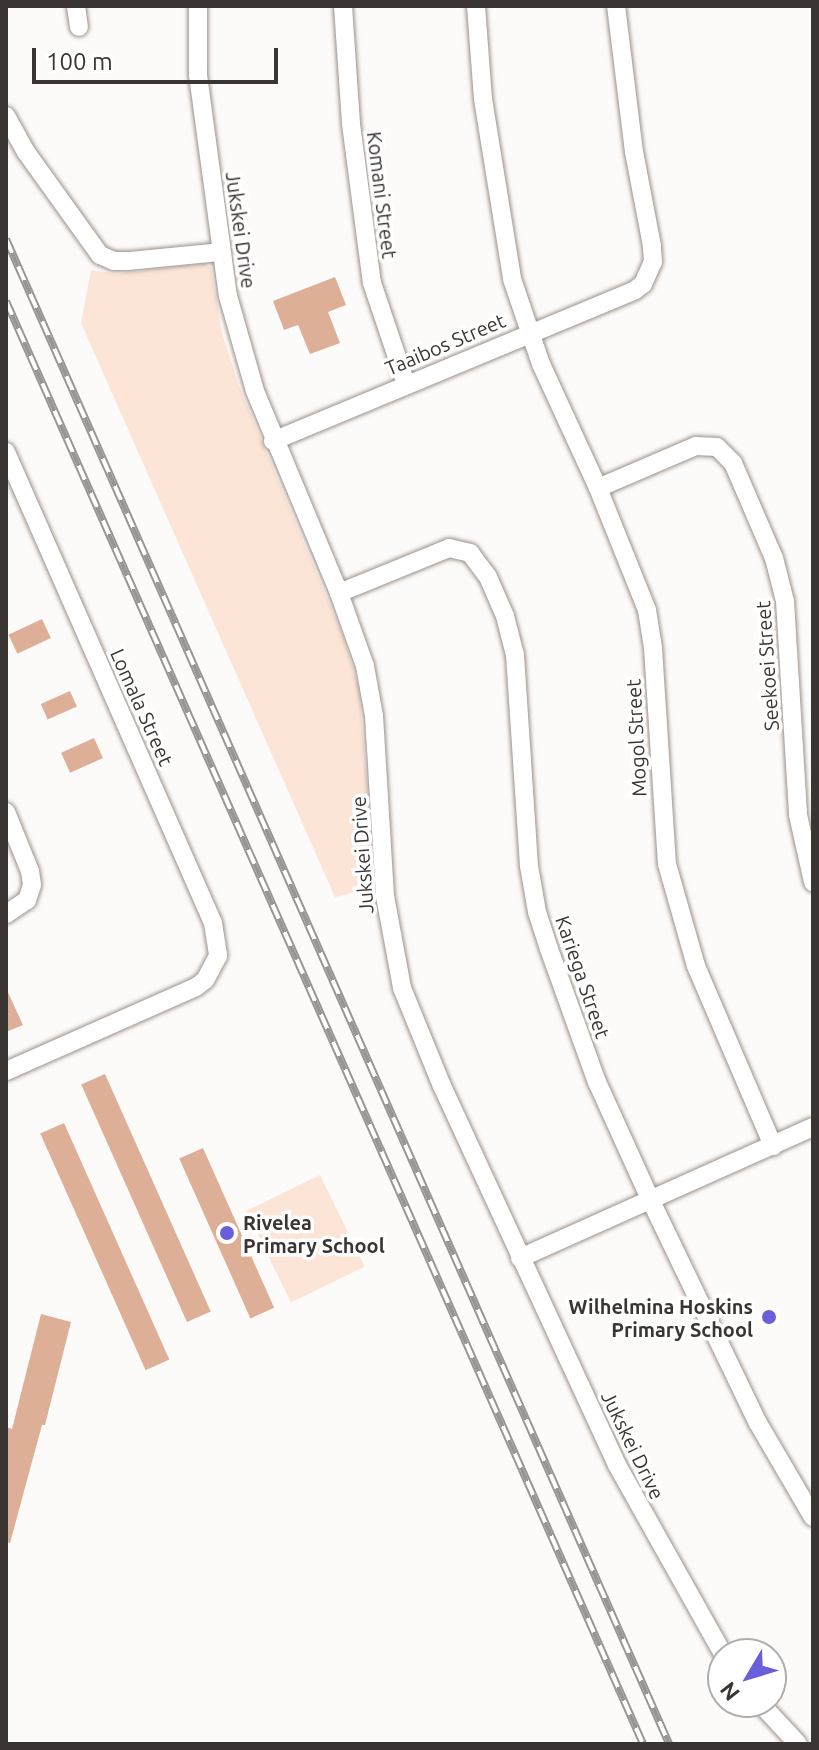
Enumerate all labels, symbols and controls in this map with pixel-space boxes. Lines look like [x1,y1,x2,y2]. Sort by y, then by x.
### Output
scale bar [36,32,282,82]
text: 100 m [46,48,113,75]
street label: Komani Street [362,130,402,260]
street label: Jukskei Drive [221,170,261,290]
street label: Taaibos Street [381,308,509,380]
street label: Seekoei Street [750,600,784,732]
street label: Lomala Street [106,645,178,769]
street label: Mogol Street [621,678,651,798]
street label: Jukskei Drive [346,796,378,914]
street label: Kariega Street [551,913,615,1041]
place label: Rivelea Primary School [243,1210,385,1257]
marker: Rivelea Primary School [218,1224,236,1242]
place label: Wilhelmina Hoskins Primary School [568,1294,753,1341]
marker: Wilhelmina Hoskins Primary School [760,1308,778,1326]
street label: Jukskei Drive [596,1387,670,1503]
north arrow [707,1638,787,1718]
text: N [714,1678,744,1706]

